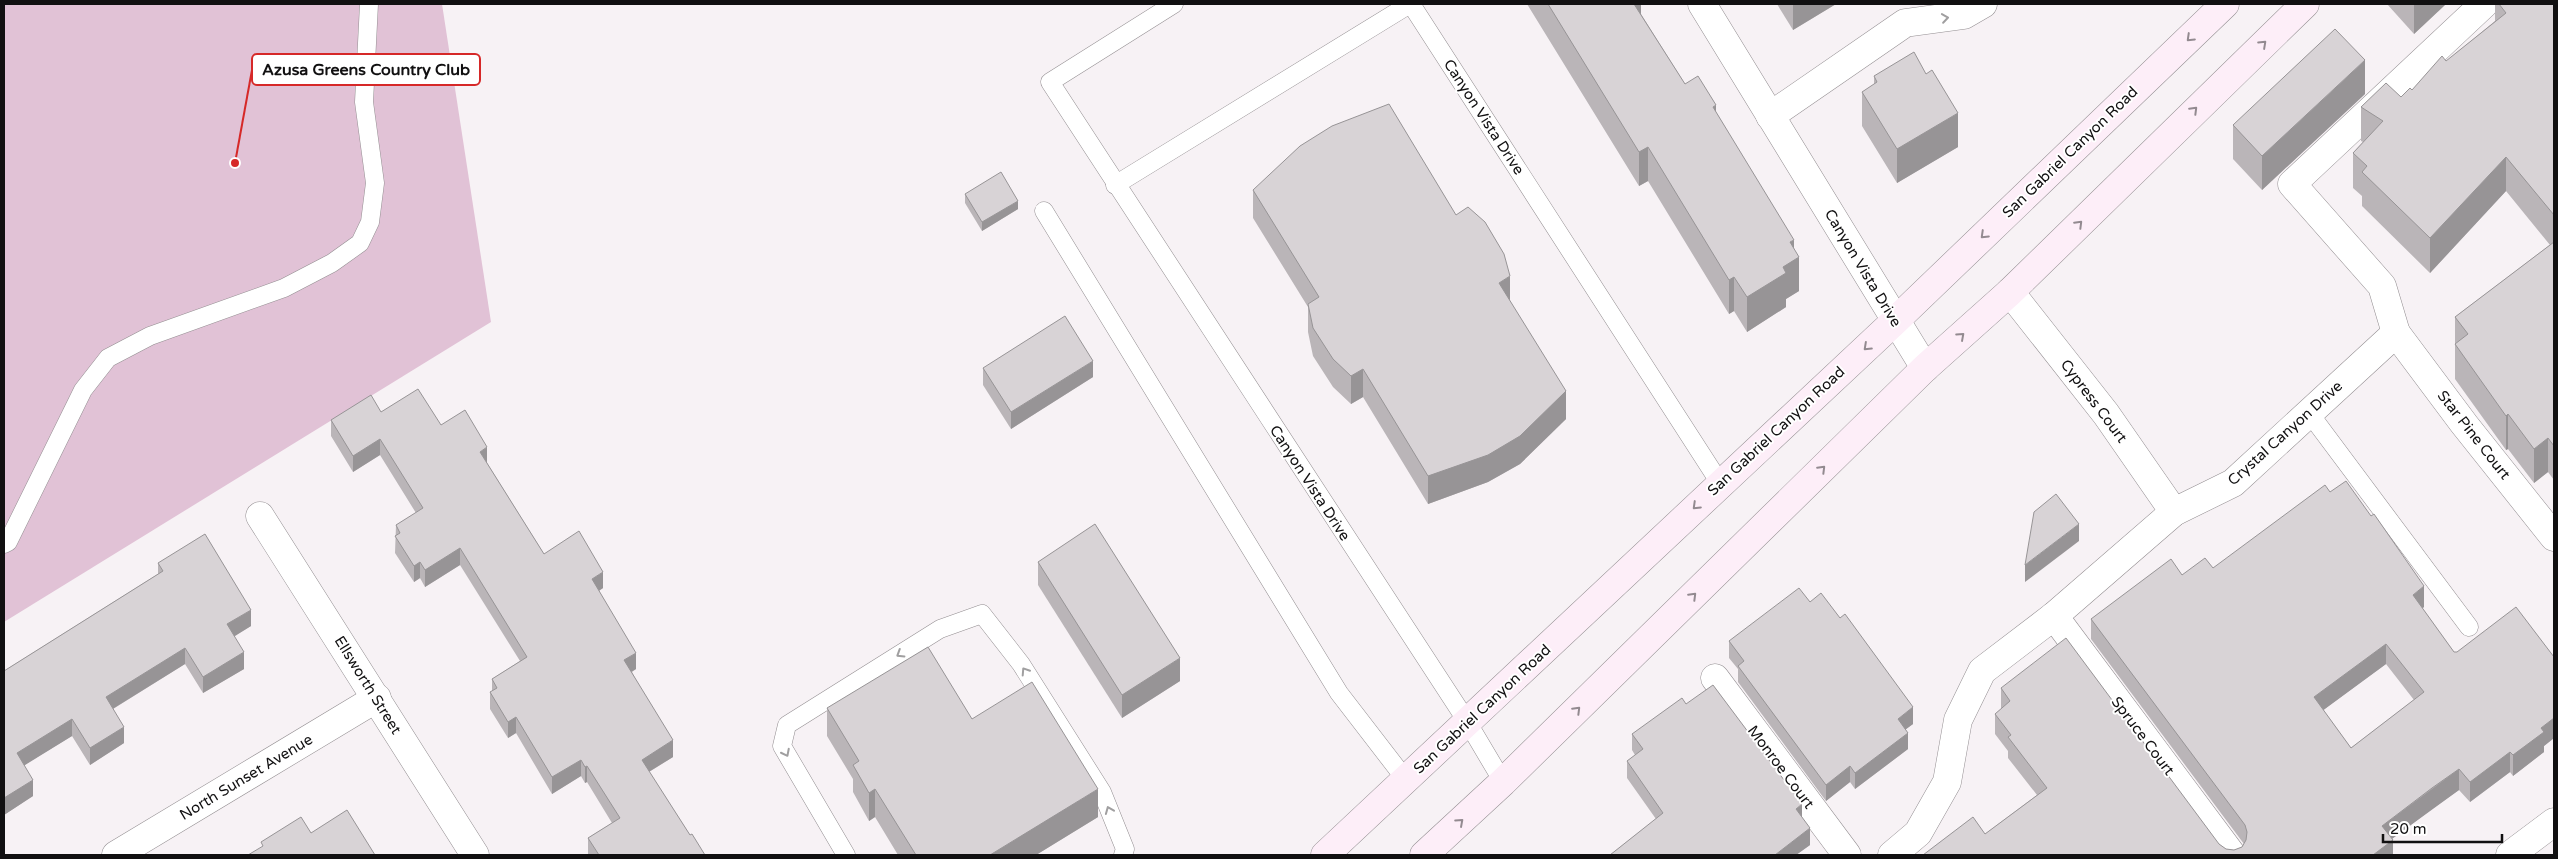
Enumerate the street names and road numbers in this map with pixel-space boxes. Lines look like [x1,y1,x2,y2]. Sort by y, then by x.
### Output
street label: Canyon Vista Drive [1440,56,1528,178]
street label: San Gabriel Canyon Road [1999,83,2141,221]
street label: Canyon Vista Drive [1821,206,1905,330]
street label: Cypress Court [2057,356,2131,446]
street label: San Gabriel Canyon Road [1704,363,1848,499]
street label: Crystal Canyon Drive [2224,377,2346,489]
street label: Star Pine Court [2434,387,2514,483]
street label: Canyon Vista Drive [1266,422,1354,544]
street label: Ellsworth Street [331,633,406,738]
street label: San Gabriel Canyon Road [1410,641,1554,777]
street label: Spruce Court [2108,693,2179,779]
street label: Monroe Court [1744,722,1818,812]
street label: North Sunset Avenue [176,730,316,824]

